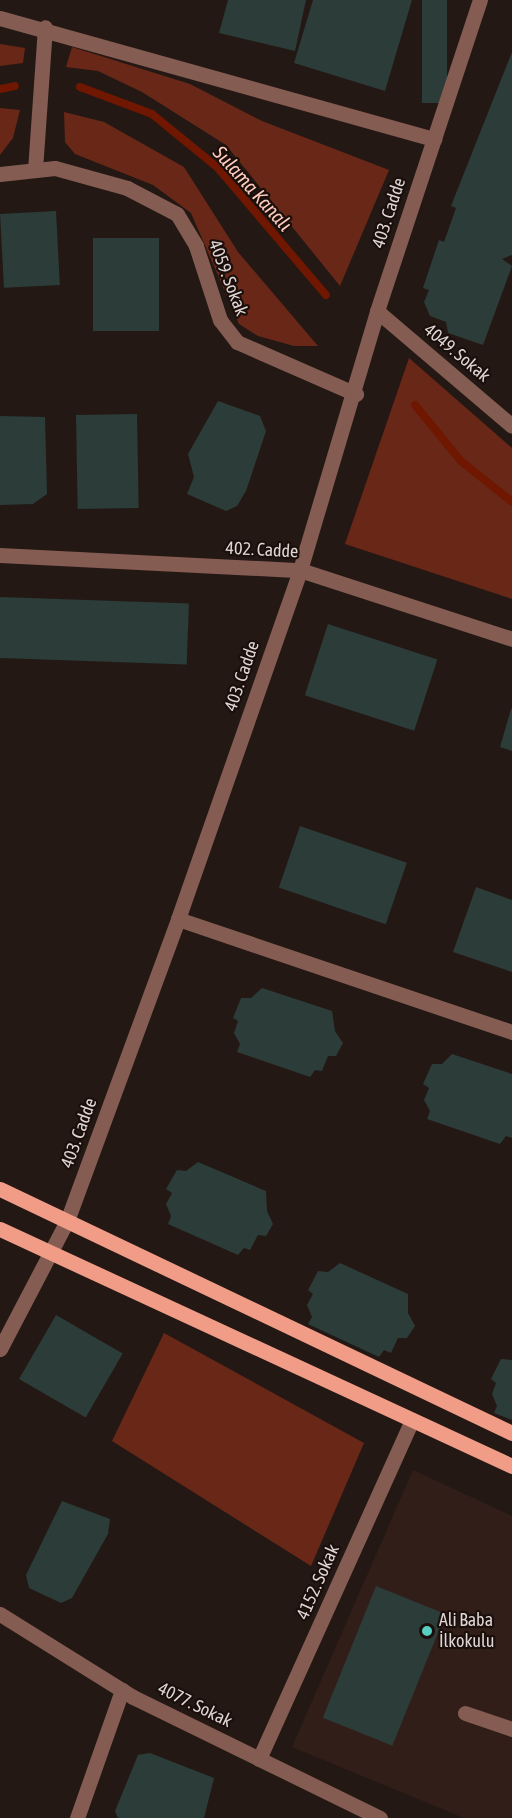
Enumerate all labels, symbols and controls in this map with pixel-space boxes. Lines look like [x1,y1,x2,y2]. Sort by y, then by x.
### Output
water label: Sulama Kanalı [208,140,298,236]
street label: 403. Cadde [367,175,411,251]
street label: 4059. Sokak [204,237,252,319]
street label: 4049. Sokak [420,319,494,387]
street label: 402. Cadde [225,537,299,563]
street label: 403. Cadde [220,638,264,714]
street label: 403. Cadde [56,1095,102,1171]
street label: 4152. Sokak [292,1541,344,1623]
place label: Ali Baba İlkokulu [439,1610,494,1652]
marker: Ali Baba İlkokulu [420,1624,434,1638]
street label: 4077. Sokak [154,1678,236,1732]

